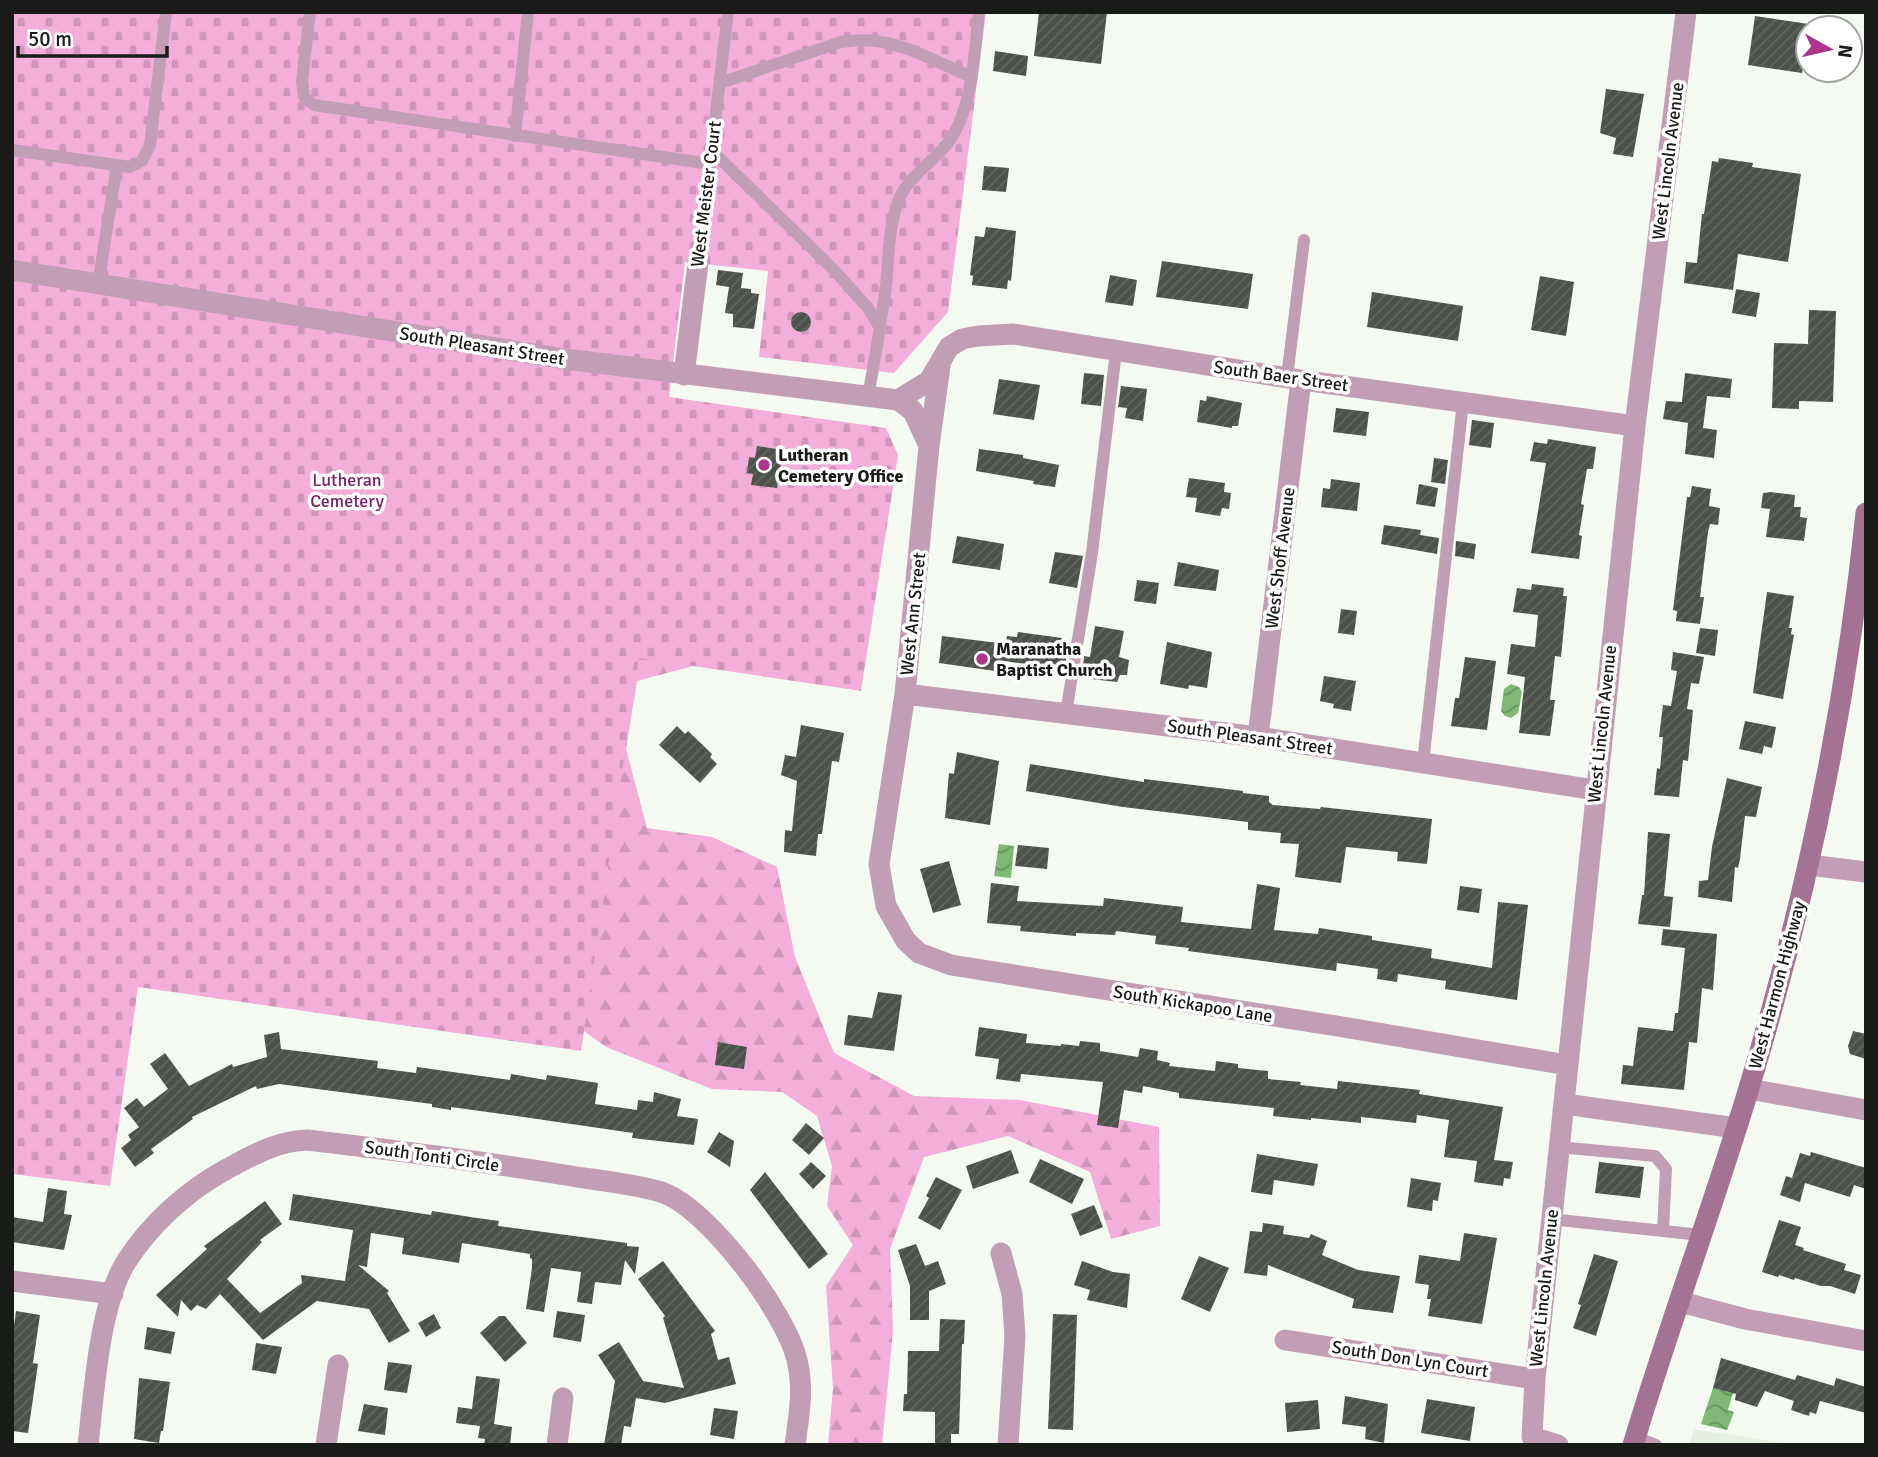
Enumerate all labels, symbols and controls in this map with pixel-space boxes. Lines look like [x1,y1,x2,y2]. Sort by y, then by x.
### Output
scale bar [18,14,166,58]
north arrow [1794,14,1864,84]
text: 50 m [28,26,72,52]
text: N [1832,43,1858,59]
street label: West Lincoln Avenue [1647,81,1689,241]
street label: West Meister Court [686,120,726,268]
street label: South Pleasant Street [398,322,566,370]
street label: South Baer Street [1212,356,1350,396]
place label: Lutheran Cemetery Office [778,444,903,487]
marker: Lutheran Cemetery Office [756,457,772,473]
park label: Lutheran Cemetery [310,469,384,512]
street label: West Shoff Avenue [1260,486,1300,630]
street label: West Ann Street [896,552,930,676]
place label: Maranatha Baptist Church [996,638,1113,681]
street label: West Lincoln Avenue [1583,644,1621,804]
marker: Maranatha Baptist Church [974,651,990,667]
street label: South Pleasant Street [1166,715,1334,759]
street label: West Harmon Highway [1744,898,1810,1072]
street label: South Kickapoo Lane [1112,981,1274,1027]
street label: South Tonti Circle [363,1136,501,1176]
street label: West Lincoln Avenue [1525,1208,1563,1368]
street label: South Don Lyn Court [1330,1336,1490,1382]

